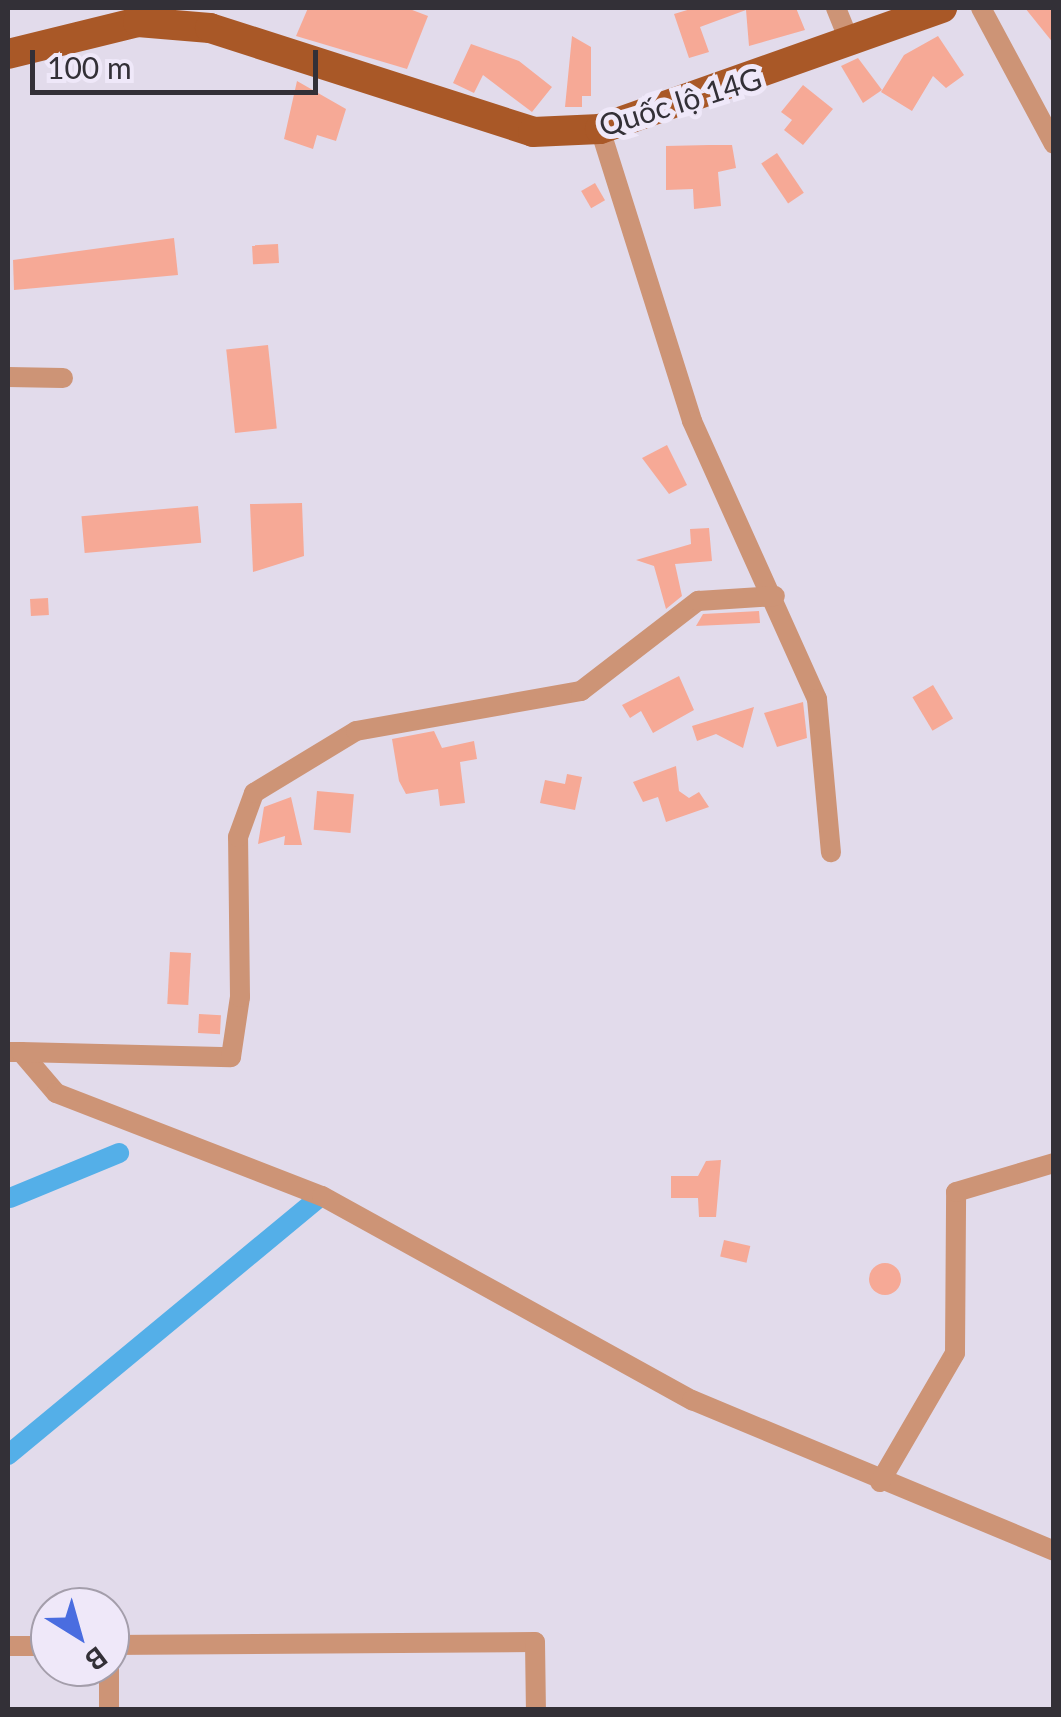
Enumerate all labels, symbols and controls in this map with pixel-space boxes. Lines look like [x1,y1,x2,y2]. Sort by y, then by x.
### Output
scale bar [35,30,322,92]
text: 100 m [47,49,132,85]
street label: Quốc lộ 14G [594,59,766,143]
north arrow [30,1587,130,1687]
text: B [79,1640,114,1678]

